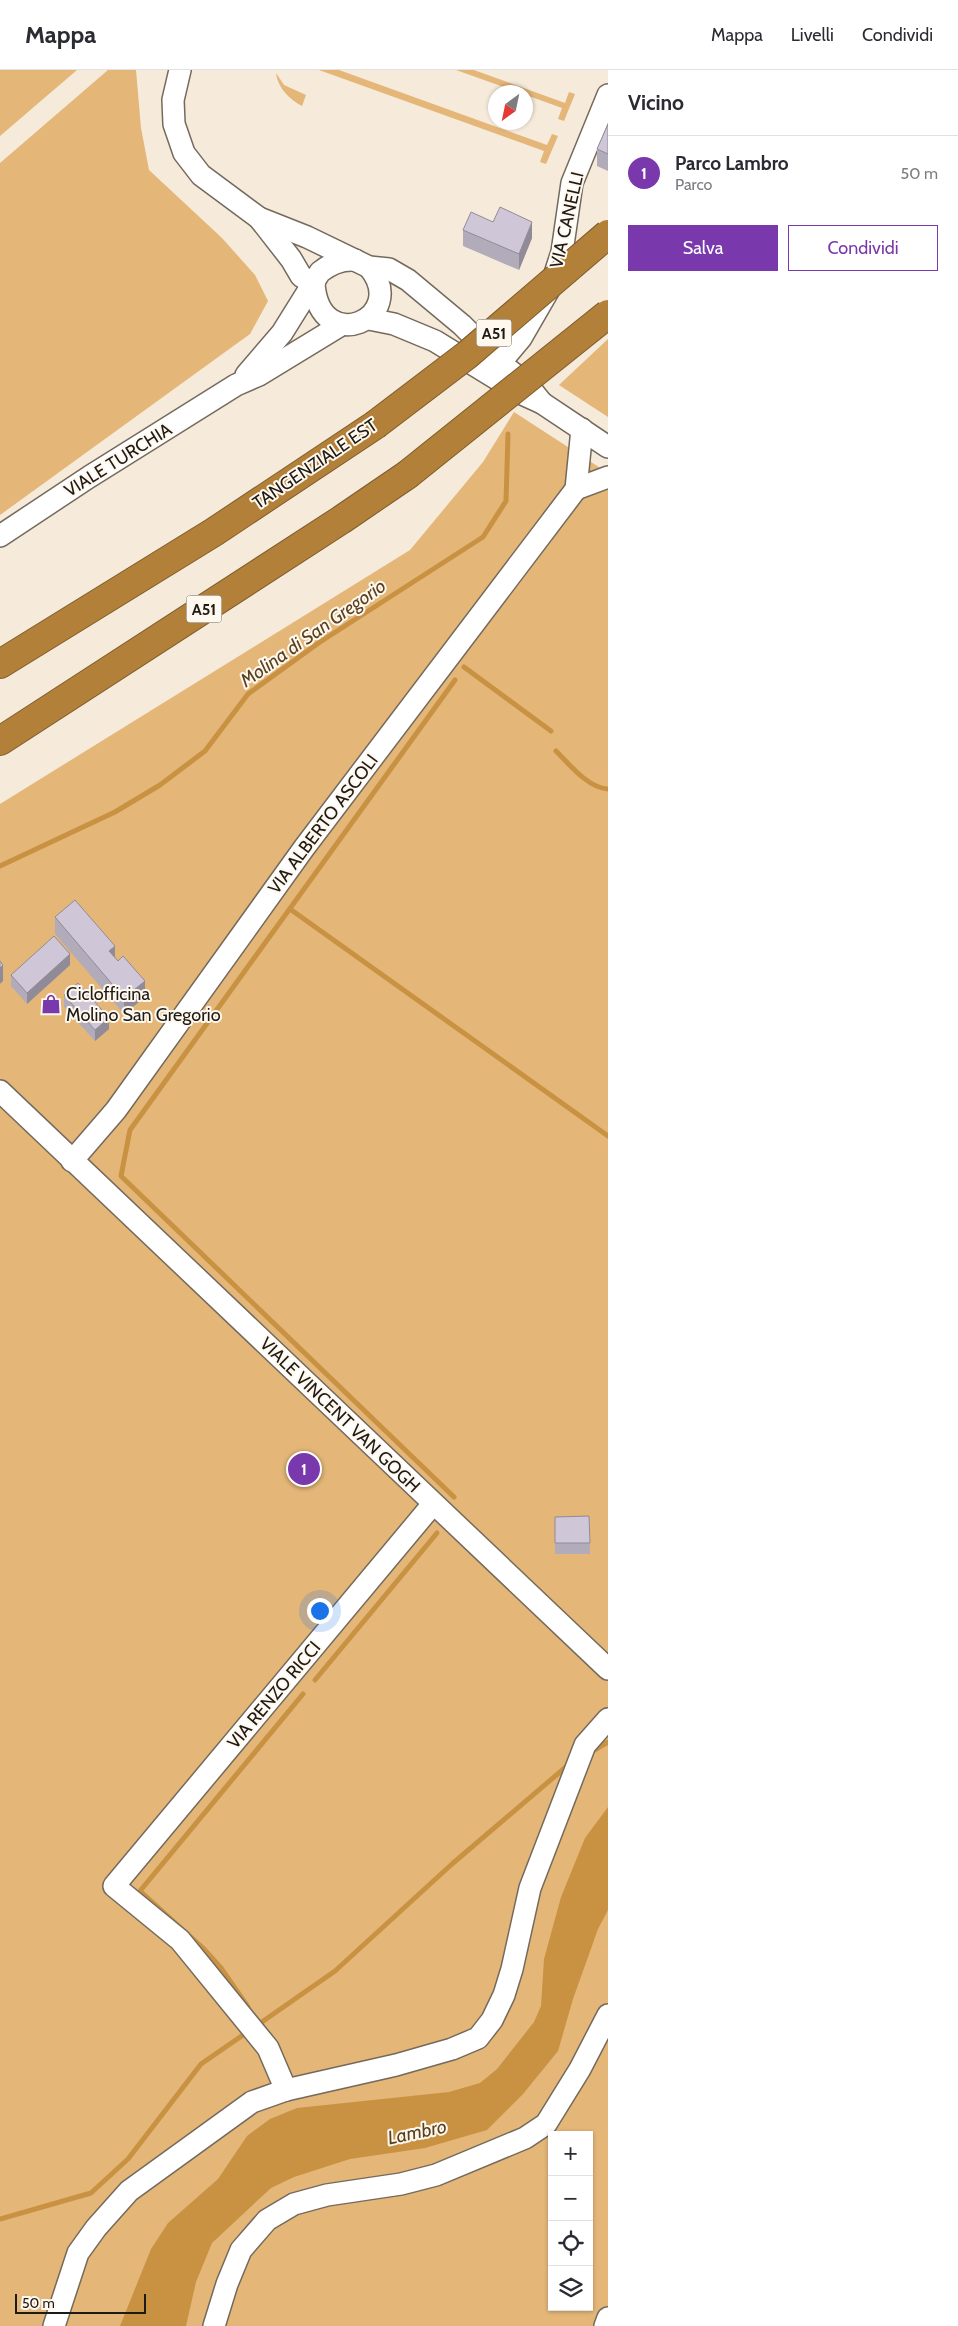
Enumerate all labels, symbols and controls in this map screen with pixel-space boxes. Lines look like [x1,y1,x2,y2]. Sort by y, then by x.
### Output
text: Mappa [25,20,96,49]
text: Mappa [711,24,763,46]
text: Livelli [791,24,834,46]
text: Condividi [862,24,933,46]
north arrow [488,85,533,130]
text: Vicino [628,90,684,115]
text: Parco Lambro [675,152,789,175]
text: 1 [641,164,647,183]
text: 50 m [901,164,938,183]
street label: VIA CANELLI [545,170,589,270]
text: Parco [675,175,712,194]
button: Salva [628,225,778,271]
button: Condividi [788,225,938,271]
road number: A51 [476,320,512,346]
street label: TANGENZIALE EST [248,414,382,514]
street label: VIALE TURCHIA [60,418,176,502]
water label: Molina di San Gregorio [235,574,390,692]
road number: A51 [186,596,222,622]
street label: VIA ALBERTO ASCOLI [263,750,383,898]
place label: Ciclofficina Molino San Gregorio [66,983,221,1026]
shop icon: Ciclofficina Molino San Gregorio [40,993,62,1015]
street label: VIALE VINCENT VAN GOGH [255,1333,425,1497]
pin: 1 [288,1450,320,1488]
your location [307,1598,333,1624]
street label: VIA RENZO RICCI [223,1637,325,1753]
water label: Lambro [385,2114,449,2149]
map controls [548,2131,593,2311]
button: + [548,2131,593,2176]
button: − [548,2176,593,2221]
button: locate [548,2221,593,2266]
button: layers [548,2266,593,2311]
scale bar [15,2291,146,2314]
text: 50 m [22,2294,55,2312]

